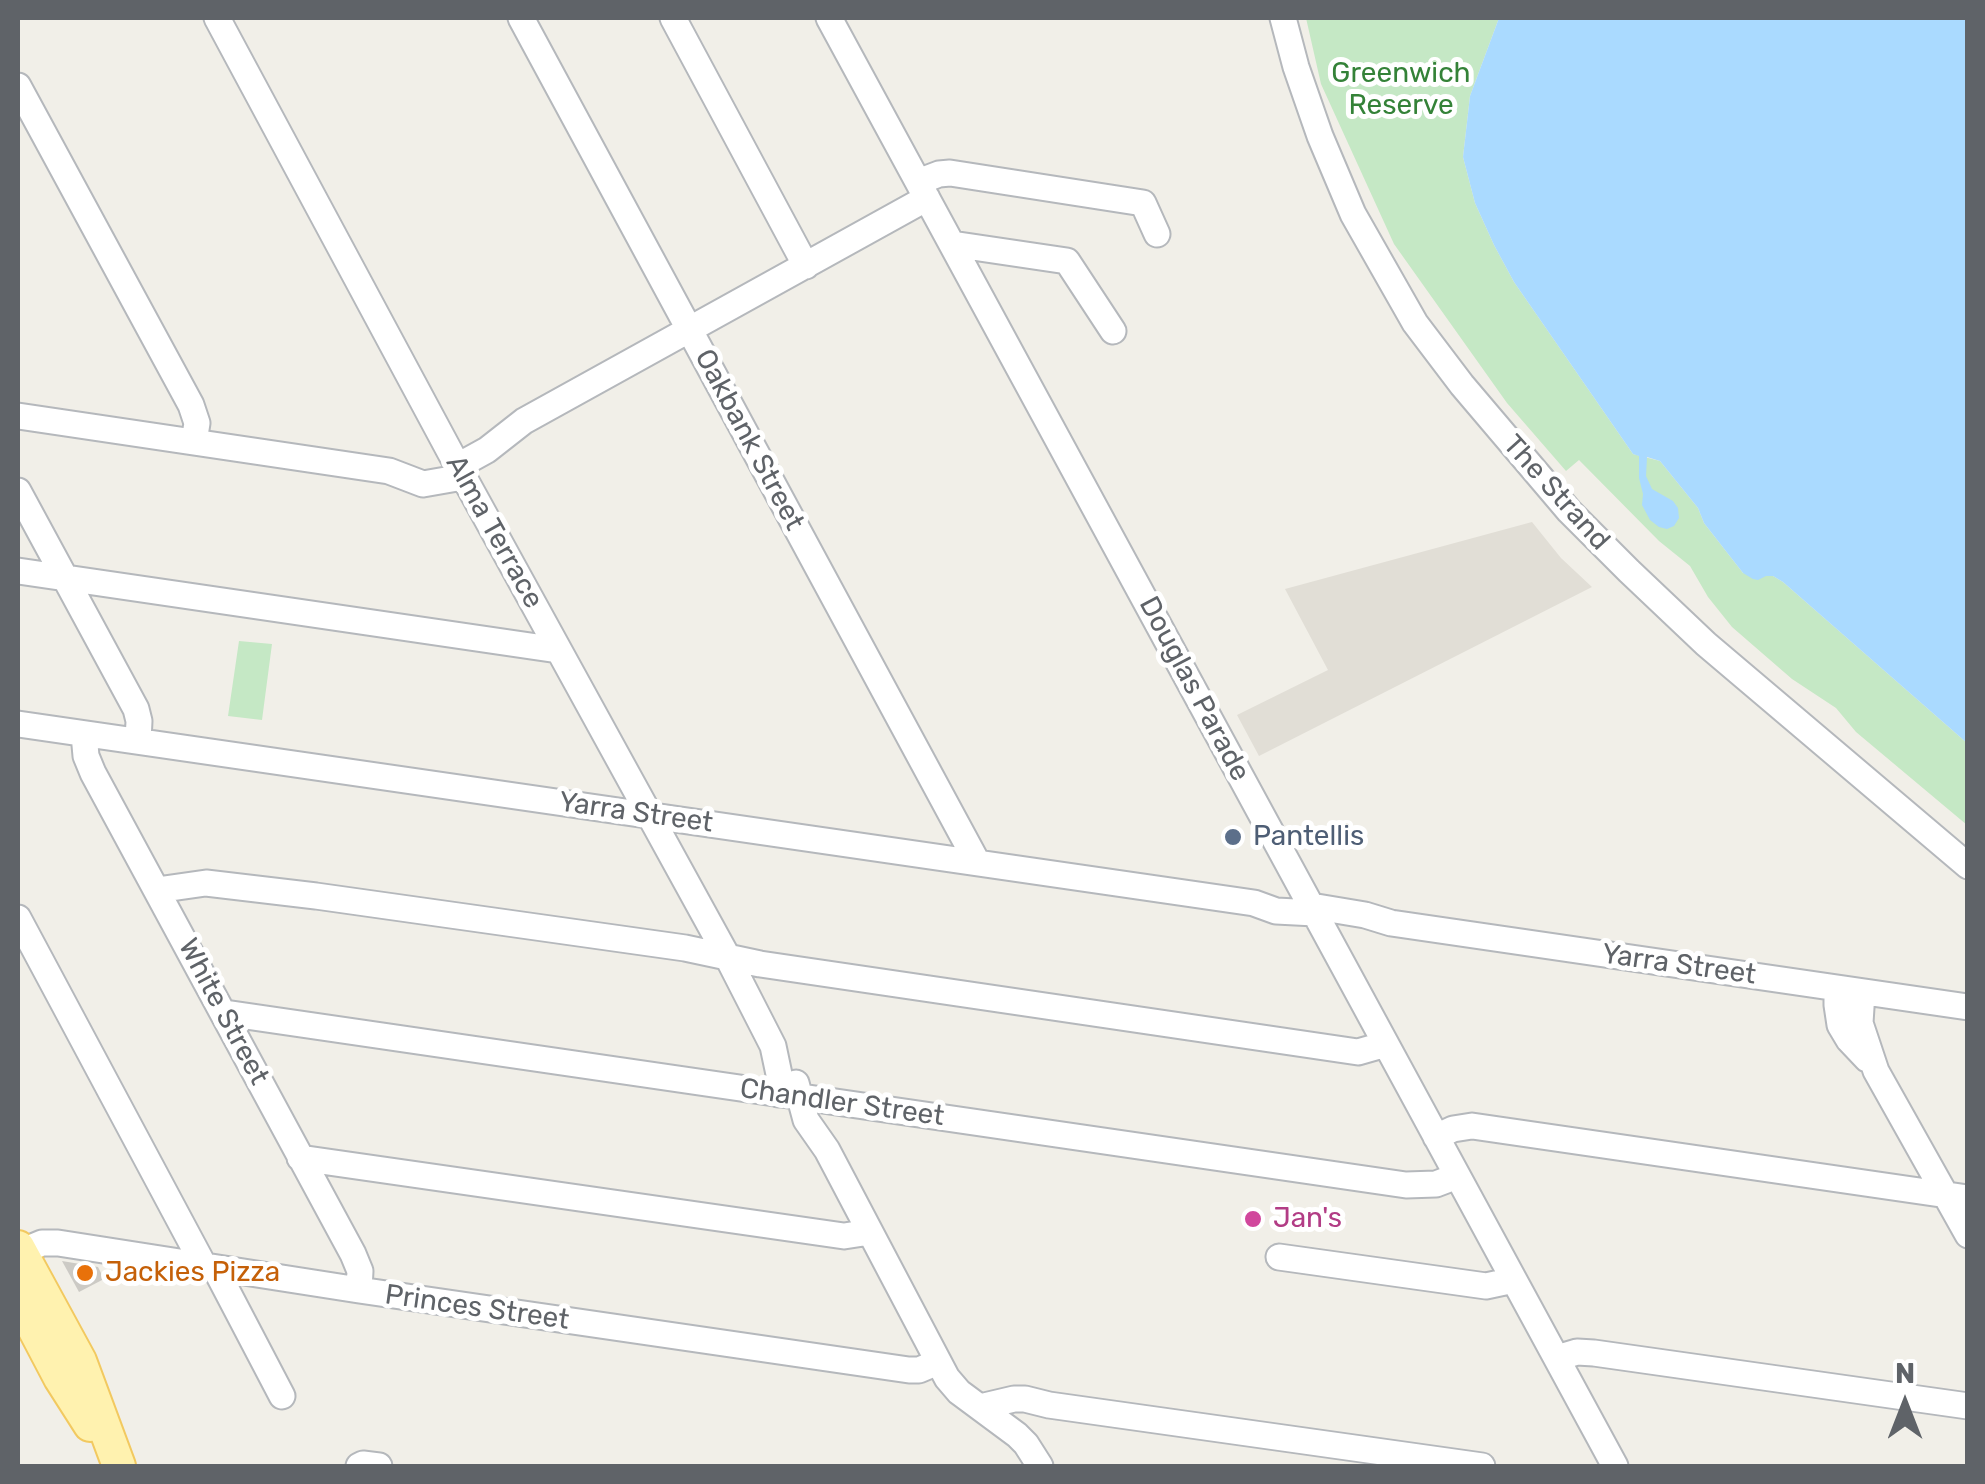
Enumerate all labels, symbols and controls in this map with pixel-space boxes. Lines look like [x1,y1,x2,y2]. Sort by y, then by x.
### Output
park label: Greenwich Reserve [1331,57,1471,123]
street label: Oakbank Street [687,344,811,536]
street label: The Strand [1496,429,1616,557]
street label: Alma Terrace [438,450,550,614]
street label: Douglas Parade [1131,591,1257,787]
street label: Yarra Street [557,786,715,840]
place label: Pantellis [1253,820,1364,854]
marker: Pantellis [1222,826,1244,848]
street label: White Street [170,933,276,1091]
street label: Yarra Street [1600,938,1758,992]
street label: Chandler Street [738,1072,946,1134]
place label: Jan's [1273,1202,1342,1236]
marker: Jan's [1242,1208,1264,1230]
place label: Jackies Pizza [105,1256,280,1290]
marker: Jackies Pizza [74,1262,96,1284]
street label: Princes Street [383,1278,571,1338]
north arrow [1855,1354,1955,1454]
text: N [1895,1357,1915,1390]

